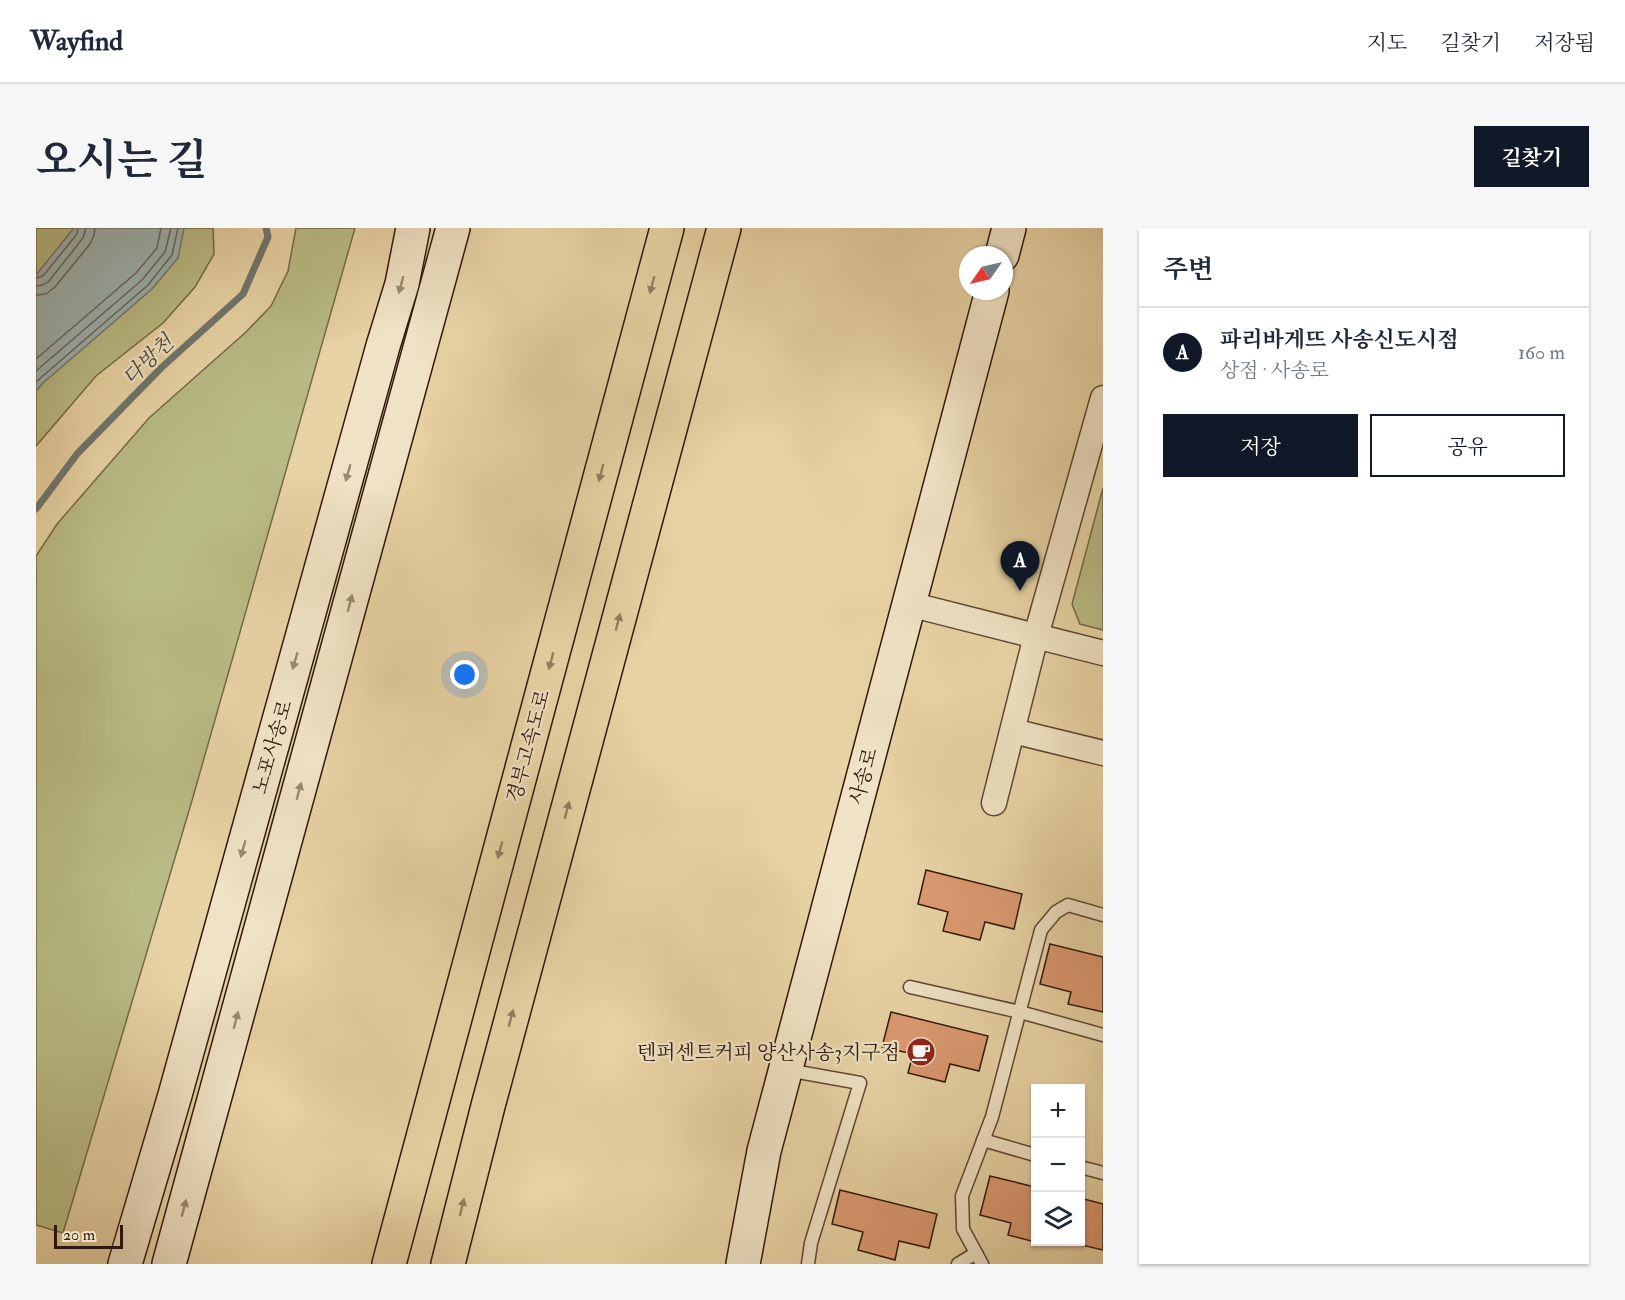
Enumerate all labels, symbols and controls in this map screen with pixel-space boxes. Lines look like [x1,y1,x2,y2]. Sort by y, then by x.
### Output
text: Wayfind [30,24,123,59]
text: 지도 [1367,30,1407,57]
text: 길찾기 [1440,30,1501,57]
text: 저장됨 [1534,30,1595,57]
button: 길찾기 [1474,126,1589,187]
text: 오시는 길 [36,135,207,187]
north arrow [959,246,1013,300]
text: 주변 [1163,254,1213,286]
one-way arrow [646,275,656,294]
one-way arrow [395,276,405,294]
text: 파리바게뜨 사송신도시점 [1220,326,1458,354]
water label: 다방천 [117,328,181,391]
text: A [1176,340,1189,365]
text: 160 m [1518,340,1565,365]
text: 상점 · 사송로 [1220,358,1329,383]
button: 저장 [1163,414,1358,477]
button: 공유 [1370,414,1565,477]
one-way arrow [342,464,352,482]
one-way arrow [596,464,605,482]
pin: A [1000,542,1040,591]
one-way arrow [346,594,356,612]
one-way arrow [614,612,623,630]
one-way arrow [290,652,300,670]
one-way arrow [545,652,555,670]
your location [450,660,479,689]
street label: 경부고속도로 [501,687,556,805]
street label: 노포사송로 [247,697,298,797]
street label: 사송로 [844,745,883,807]
one-way arrow [295,782,304,800]
one-way arrow [563,801,573,819]
one-way arrow [238,839,248,858]
one-way arrow [495,841,504,859]
one-way arrow [507,1009,516,1027]
one-way arrow [232,1010,241,1028]
cafe icon: 텐퍼센트커피 양산사송3지구점 [905,1036,937,1068]
place label: 텐퍼센트커피 양산사송3지구점 [637,1040,900,1065]
map controls [1031,1084,1085,1246]
button: + [1031,1084,1085,1138]
button: − [1031,1138,1085,1192]
button: layers [1031,1192,1085,1246]
one-way arrow [180,1198,190,1217]
one-way arrow [458,1198,468,1216]
scale bar [54,1222,123,1250]
text: 20 m [63,1225,95,1245]

